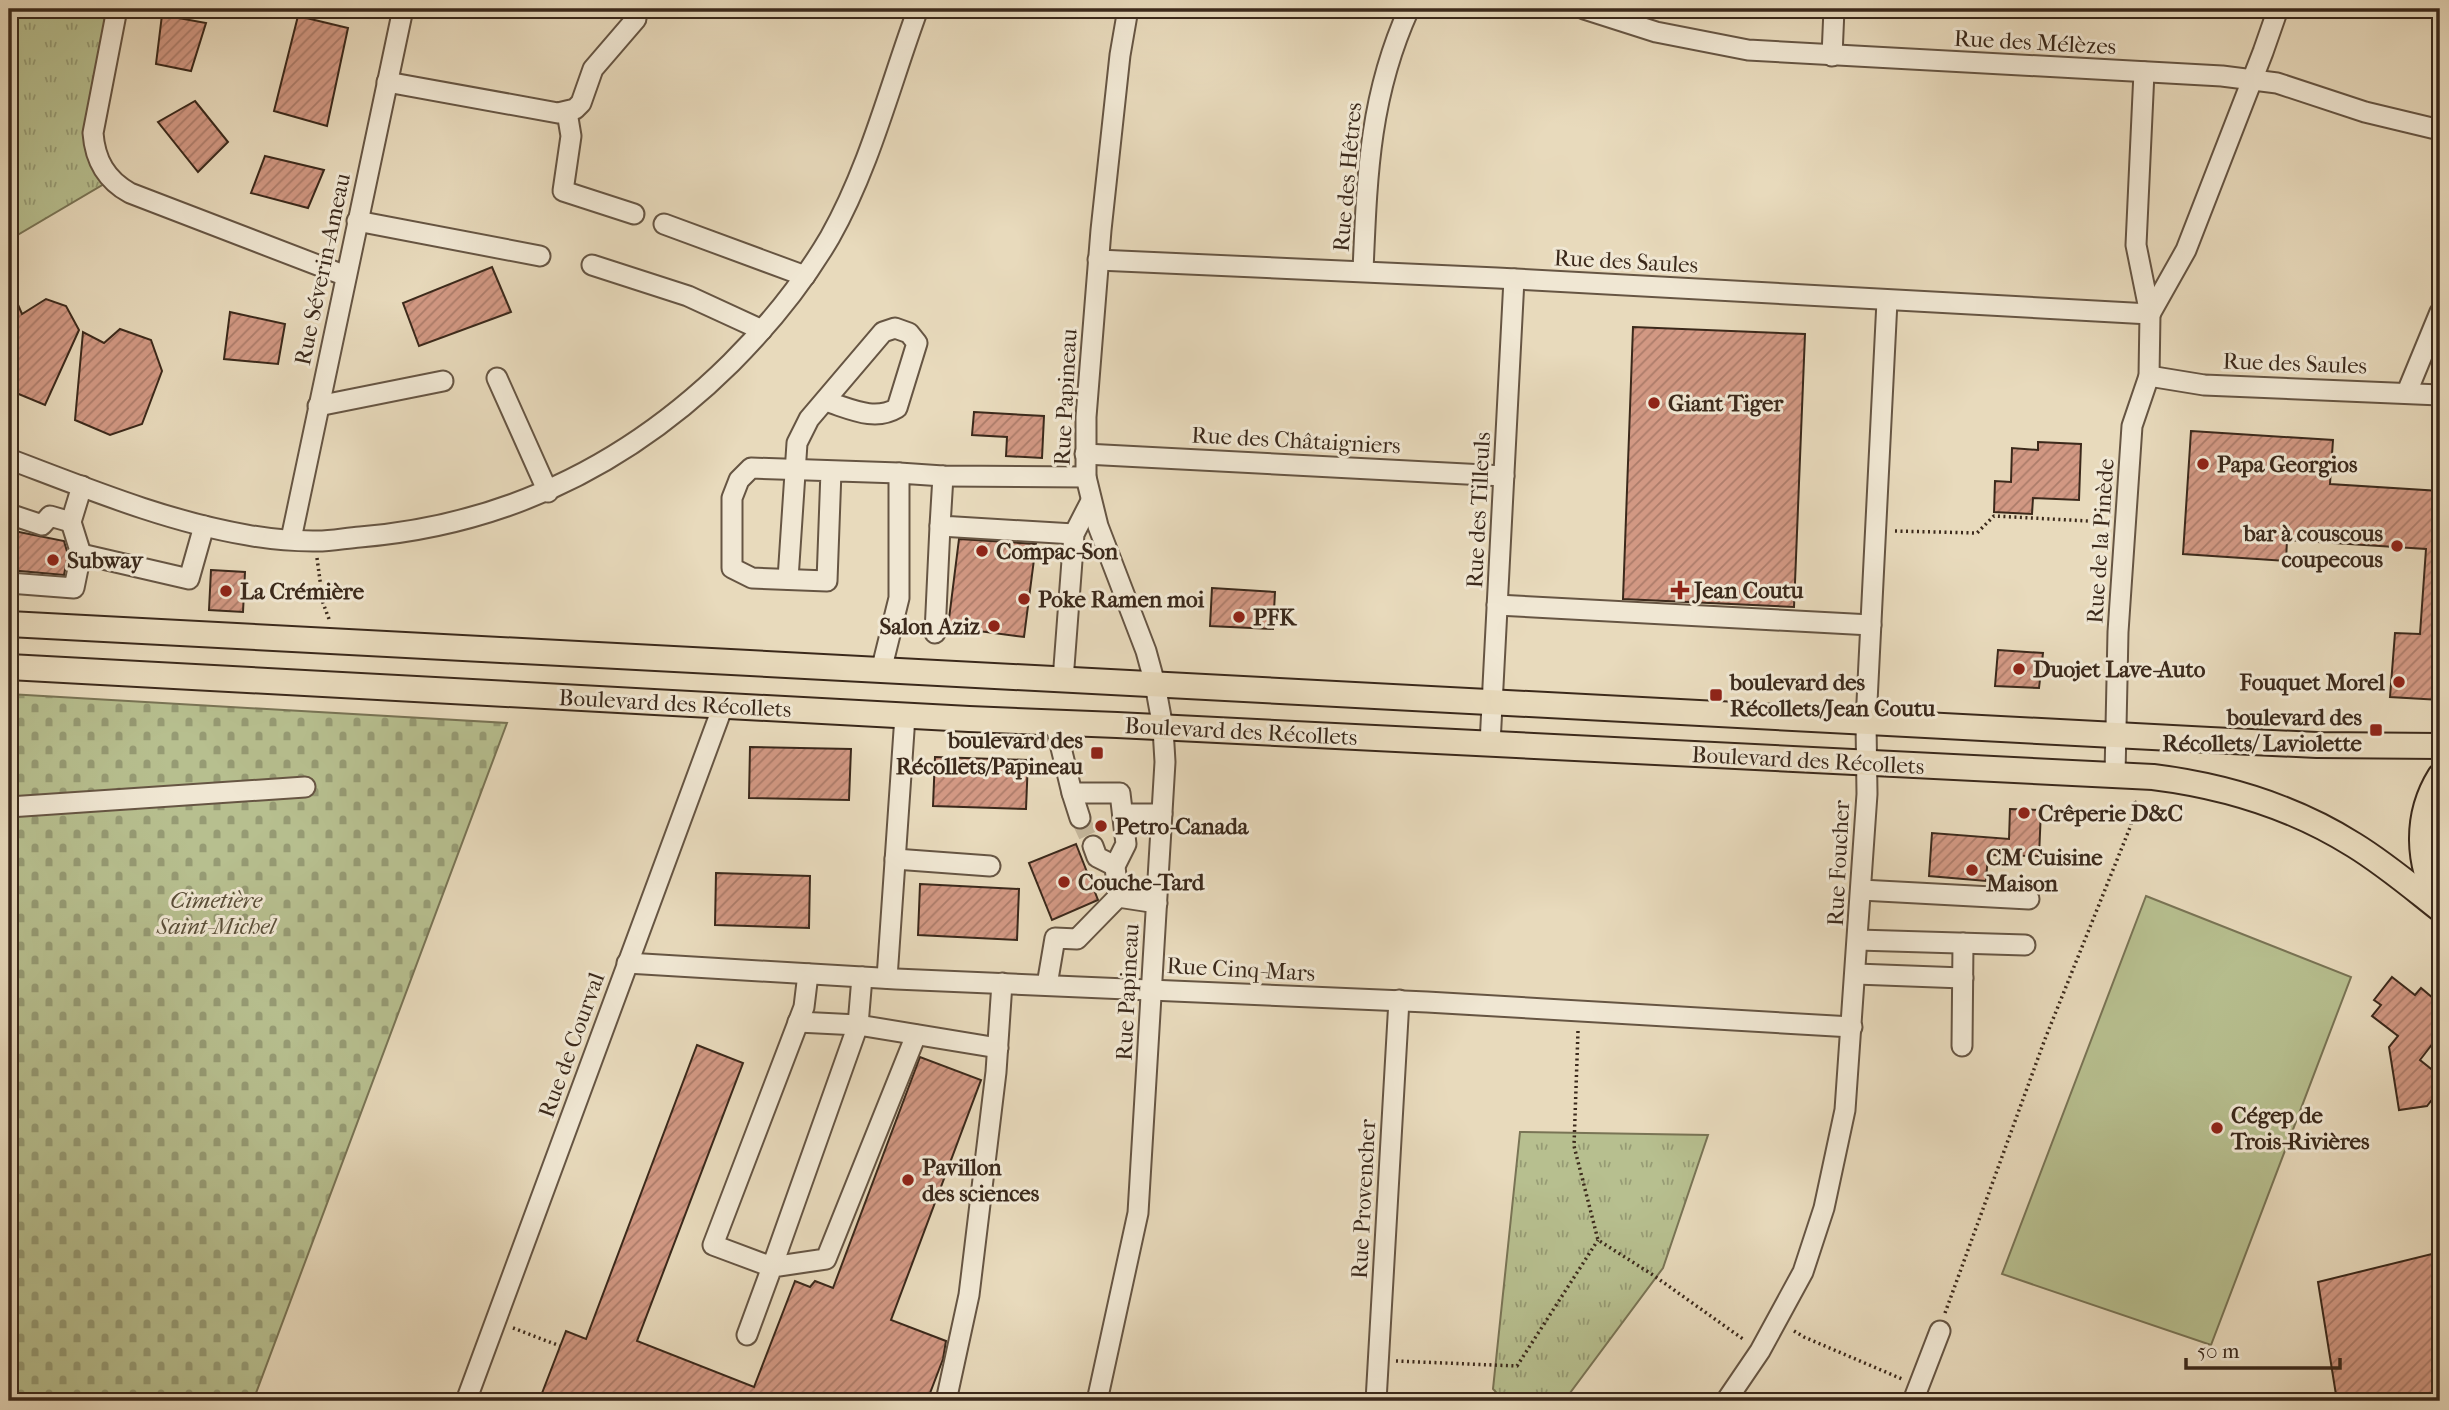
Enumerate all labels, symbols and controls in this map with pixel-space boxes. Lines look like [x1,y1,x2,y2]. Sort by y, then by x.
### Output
street label: Rue des Mélèzes [1953,25,2117,60]
street label: Rue des Hêtres [1328,101,1367,253]
street label: Rue Séverin-Ameau [289,171,356,368]
street label: Rue des Saules [1553,244,1699,279]
street label: Rue Papineau [1048,328,1083,466]
street label: Rue des Saules [2222,347,2368,380]
place label: Giant Tiger [1668,390,1784,417]
marker: Giant Tiger [1646,395,1662,411]
street label: Rue des Châtaigniers [1191,422,1401,459]
street label: Rue des Tilleuls [1461,431,1496,589]
place label: Papa Georgios [2217,451,2358,478]
marker: Papa Georgios [2195,456,2211,472]
street label: Rue de la Pinède [2081,458,2120,625]
place label: bar à couscous coupecous [2243,520,2384,573]
place label: Compac-Son [996,538,1119,565]
marker: bar à couscous coupecous [2389,538,2405,554]
marker: Compac-Son [974,543,990,559]
place label: Subway [67,547,144,574]
marker: Subway [45,552,61,568]
place label: Jean Coutu [1692,577,1805,604]
place label: La Crémière [240,578,365,605]
marker: Jean Coutu [1672,582,1688,598]
marker: La Crémière [218,583,234,599]
place label: Poke Ramen moi [1038,586,1205,613]
marker: Poke Ramen moi [1016,591,1032,607]
place label: PFK [1253,604,1298,631]
marker: PFK [1231,609,1247,625]
place label: Salon Aziz [879,613,981,640]
marker: Salon Aziz [986,618,1002,634]
place label: Duojet Lave-Auto [2033,656,2206,683]
marker: Duojet Lave-Auto [2011,661,2027,677]
place label: boulevard des Récollets/Jean Coutu [1729,669,1936,722]
place label: Fouquet Morel [2238,669,2386,696]
marker: Fouquet Morel [2391,674,2407,690]
street label: Boulevard des Récollets [558,684,792,723]
marker: boulevard des Récollets/Jean Coutu [1708,687,1724,703]
place label: boulevard des Récollets/ Laviolette [2162,704,2363,757]
street label: Boulevard des Récollets [1124,712,1358,751]
marker: boulevard des Récollets/ Laviolette [2368,722,2384,738]
place label: boulevard des Récollets/Papineau [896,727,1084,780]
street label: Boulevard des Récollets [1691,741,1925,780]
marker: boulevard des Récollets/Papineau [1089,745,1105,761]
street label: Rue Foucher [1822,799,1855,927]
place label: Crêperie D&C [2038,800,2183,827]
marker: Crêperie D&C [2016,805,2032,821]
place label: Petro-Canada [1115,813,1250,840]
marker: Petro-Canada [1093,818,1109,834]
place label: CM Cuisine Maison [1986,844,2103,897]
marker: CM Cuisine Maison [1964,862,1980,878]
place label: Couche-Tard [1078,869,1206,896]
marker: Couche-Tard [1056,874,1072,890]
park label: Cimetière Saint-Michel [156,887,278,940]
street label: Rue Papineau [1110,923,1145,1061]
street label: Rue Cinq-Mars [1166,952,1316,987]
street label: Rue de Courval [533,968,610,1121]
place label: Cégep de Trois-Rivières [2230,1102,2370,1155]
street label: Rue Provencher [1346,1118,1381,1280]
marker: Cégep de Trois-Rivières [2209,1120,2225,1136]
place label: Pavillon des sciences [922,1154,1040,1207]
marker: Pavillon des sciences [900,1172,916,1188]
scale bar [2186,1326,2340,1370]
text: 50 m [2197,1339,2240,1363]

